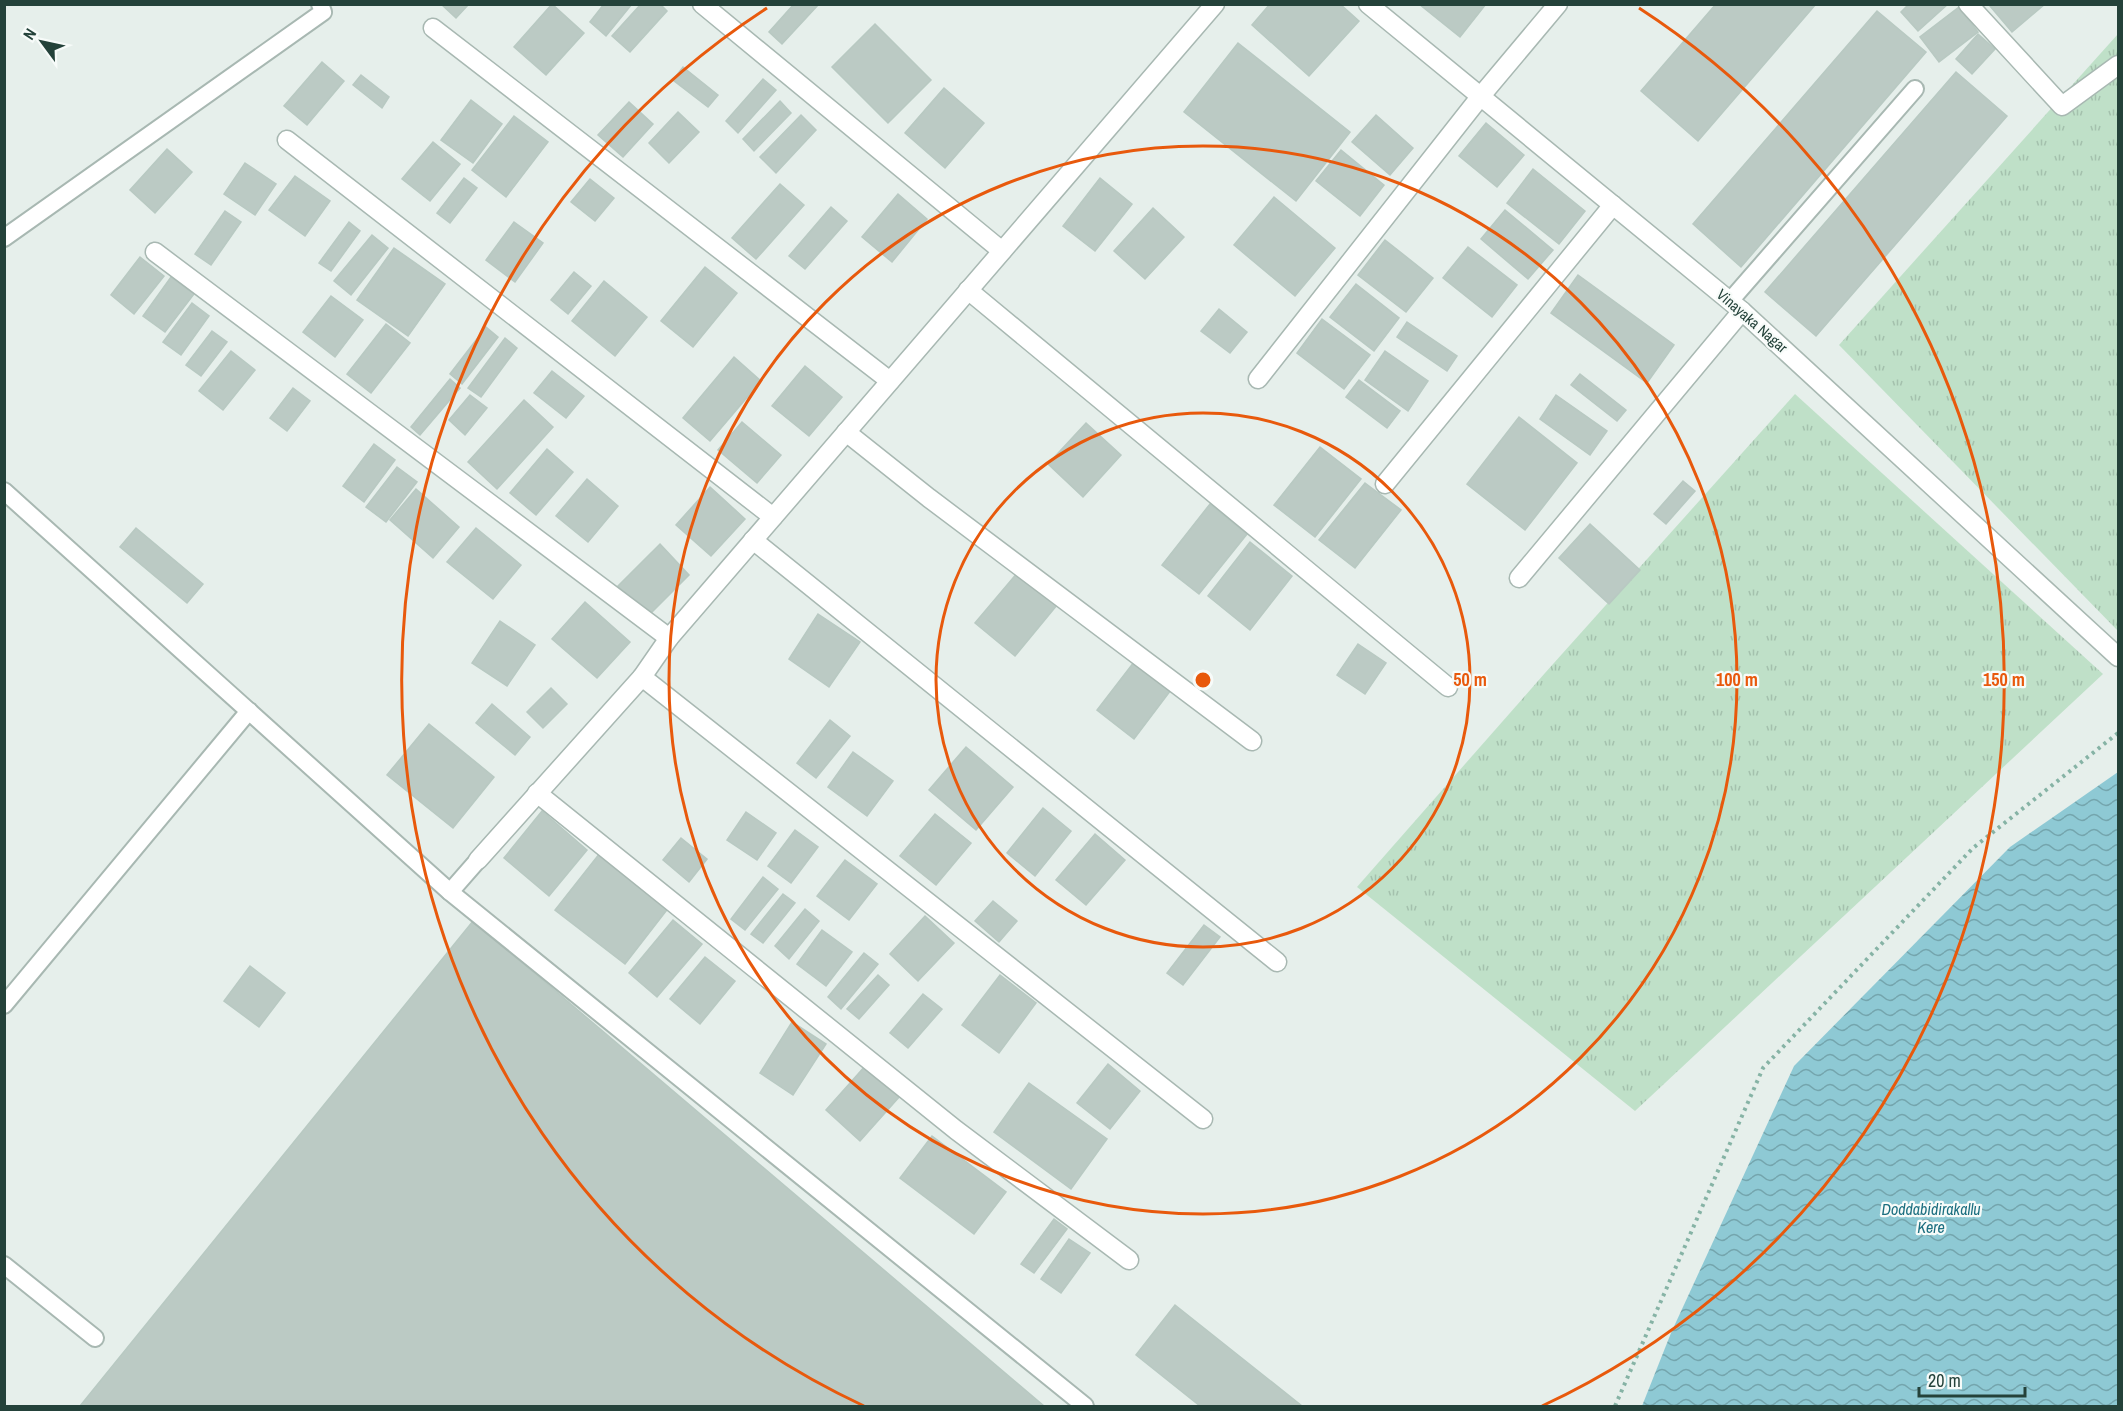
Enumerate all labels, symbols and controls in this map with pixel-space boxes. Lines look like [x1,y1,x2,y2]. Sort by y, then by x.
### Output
north arrow [12,12,72,72]
text: N [18,24,41,44]
street label: Vinayaka Nagar [1712,284,1792,357]
text: 50 m [1453,667,1487,692]
text: 100 m [1716,667,1758,692]
text: 150 m [1983,667,2025,692]
centre of rings [1193,670,1213,690]
water label: Doddabidirakallu Kere [1881,1198,1981,1238]
scale bar [1919,1360,2026,1398]
text: 20 m [1928,1368,1961,1393]

